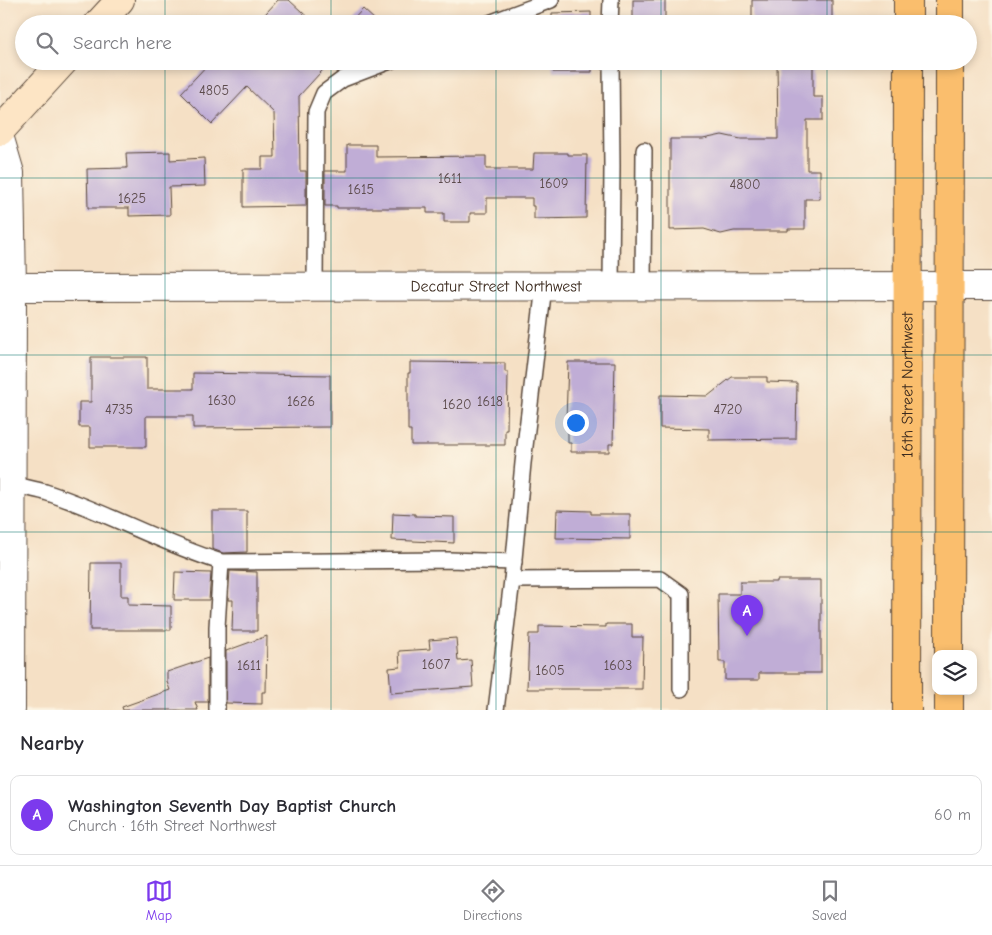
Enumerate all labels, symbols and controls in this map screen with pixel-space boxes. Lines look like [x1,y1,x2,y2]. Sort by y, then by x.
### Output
search box [15,15,977,70]
icon: search [33,29,61,57]
text: Search here [73,32,172,54]
house number: 4805 [199,82,229,99]
house number: 1611 [438,170,462,187]
house number: 1609 [539,175,569,192]
house number: 4800 [729,176,761,193]
house number: 1615 [348,181,374,198]
house number: 1625 [118,190,146,207]
street label: Decatur Street Northwest [410,277,582,296]
street label: 16th Street Northwest [898,312,917,458]
house number: 1630 [208,392,236,409]
house number: 1626 [287,393,315,410]
house number: 1618 [477,393,503,410]
house number: 1620 [443,396,471,413]
house number: 4735 [105,401,133,418]
house number: 4720 [713,401,743,418]
your location [563,410,589,436]
pin: A [731,595,763,636]
map controls [932,650,977,695]
button: layers [932,650,977,695]
house number: 1607 [422,656,451,673]
house number: 1611 [237,657,261,674]
house number: 1603 [604,657,632,674]
house number: 1605 [535,662,565,679]
text: Nearby [20,731,84,755]
text: Washington Seventh Day Baptist Church [68,795,396,817]
text: A [33,806,41,824]
text: 60 m [934,806,971,824]
text: Church · 16th Street Northwest [68,817,276,835]
tab: Map [145,877,173,924]
tab: Directions [463,877,522,924]
tab: Saved [812,877,847,924]

